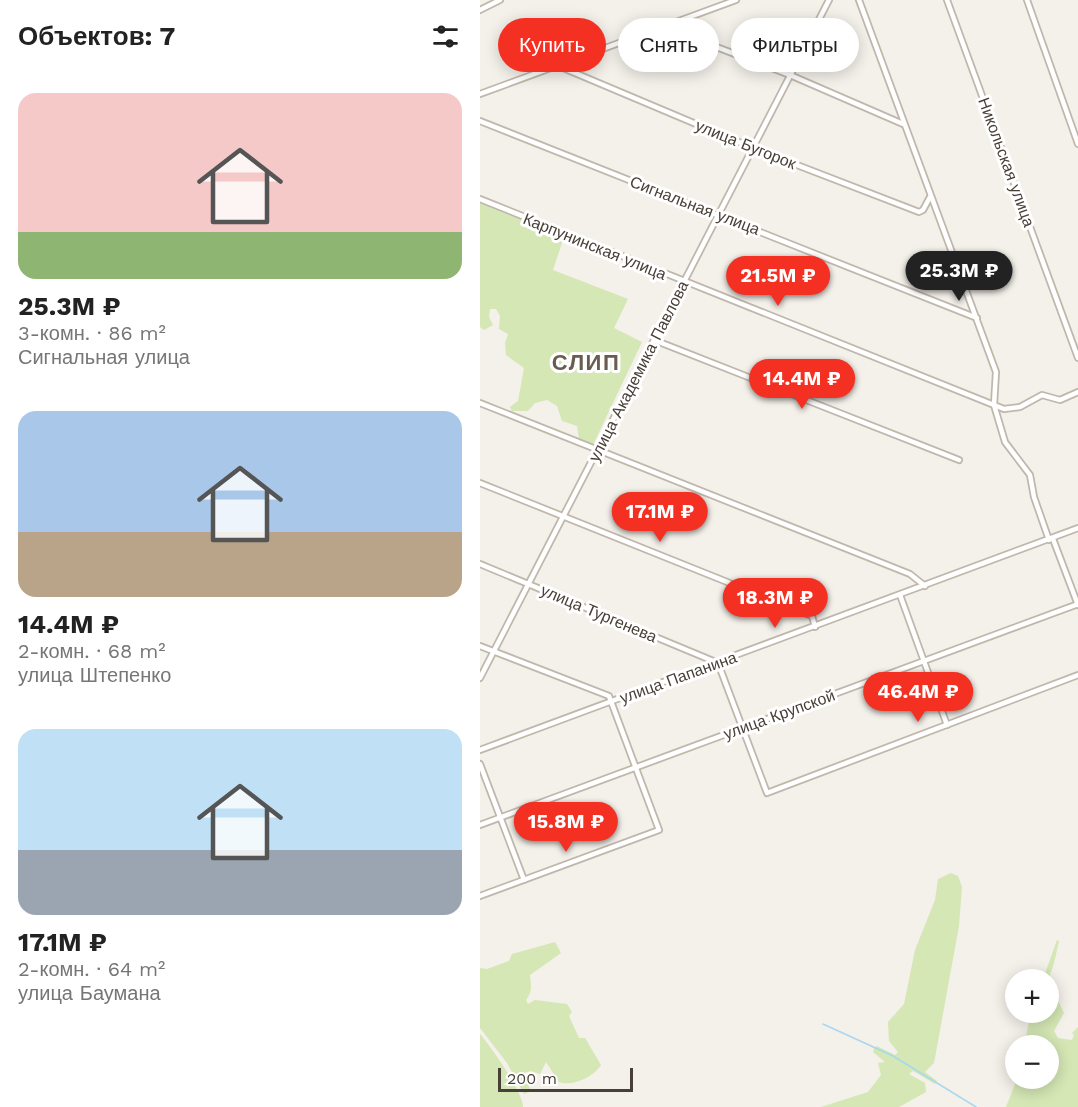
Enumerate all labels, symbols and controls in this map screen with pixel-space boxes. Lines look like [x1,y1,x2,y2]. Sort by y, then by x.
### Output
chip: Купить [498,18,606,72]
chip: Снять [618,18,719,72]
chip: Фильтры [731,18,859,72]
icon: filters [429,20,462,53]
text: Объектов: 7 [18,21,175,51]
street label: Никольская улица [974,95,1039,230]
street label: улица Бугорок [693,116,800,174]
icon: home [186,132,294,240]
street label: Сигнальная улица [627,172,763,239]
street label: Карпунинская улица [520,209,669,284]
pin: 25.3M ₽ [904,251,1014,302]
pin: 21.5M ₽ [723,256,833,307]
text: 25.3M ₽ [920,258,998,282]
text: 21.5M ₽ [740,263,816,287]
street label: улица Академика Павлова [584,278,692,465]
text: 25.3M ₽ [18,291,121,321]
text: 3-комн. · 86 m² [18,321,166,345]
text: Сигнальная улица [18,345,190,369]
district label: СЛИП [552,350,620,375]
pin: 14.4M ₽ [747,359,857,410]
text: 14.4M ₽ [763,366,841,390]
icon: home [186,450,294,558]
pin: 17.1M ₽ [605,492,715,543]
text: 17.1M ₽ [626,499,694,523]
pin: 18.3M ₽ [720,578,830,629]
street label: улица Тургенева [538,580,660,647]
text: 18.3M ₽ [737,585,813,609]
text: 14.4M ₽ [18,609,119,639]
text: 2-комн. · 68 m² [18,639,166,663]
street label: улица Папанина [617,647,739,707]
text: улица Штепенко [18,663,171,687]
pin: 46.4M ₽ [863,672,973,723]
text: 46.4M ₽ [877,679,959,703]
street label: улица Крупской [721,686,837,743]
icon: home [186,768,294,876]
pin: 15.8M ₽ [511,802,621,853]
text: 15.8M ₽ [528,809,604,833]
text: 17.1M ₽ [18,927,107,957]
text: 2-комн. · 64 m² [18,957,165,981]
map controls [1005,969,1059,1089]
button: + [1005,969,1059,1023]
text: улица Баумана [18,981,161,1005]
button: − [1005,1035,1059,1089]
scale bar [498,1065,633,1092]
text: 200 m [507,1069,557,1088]

